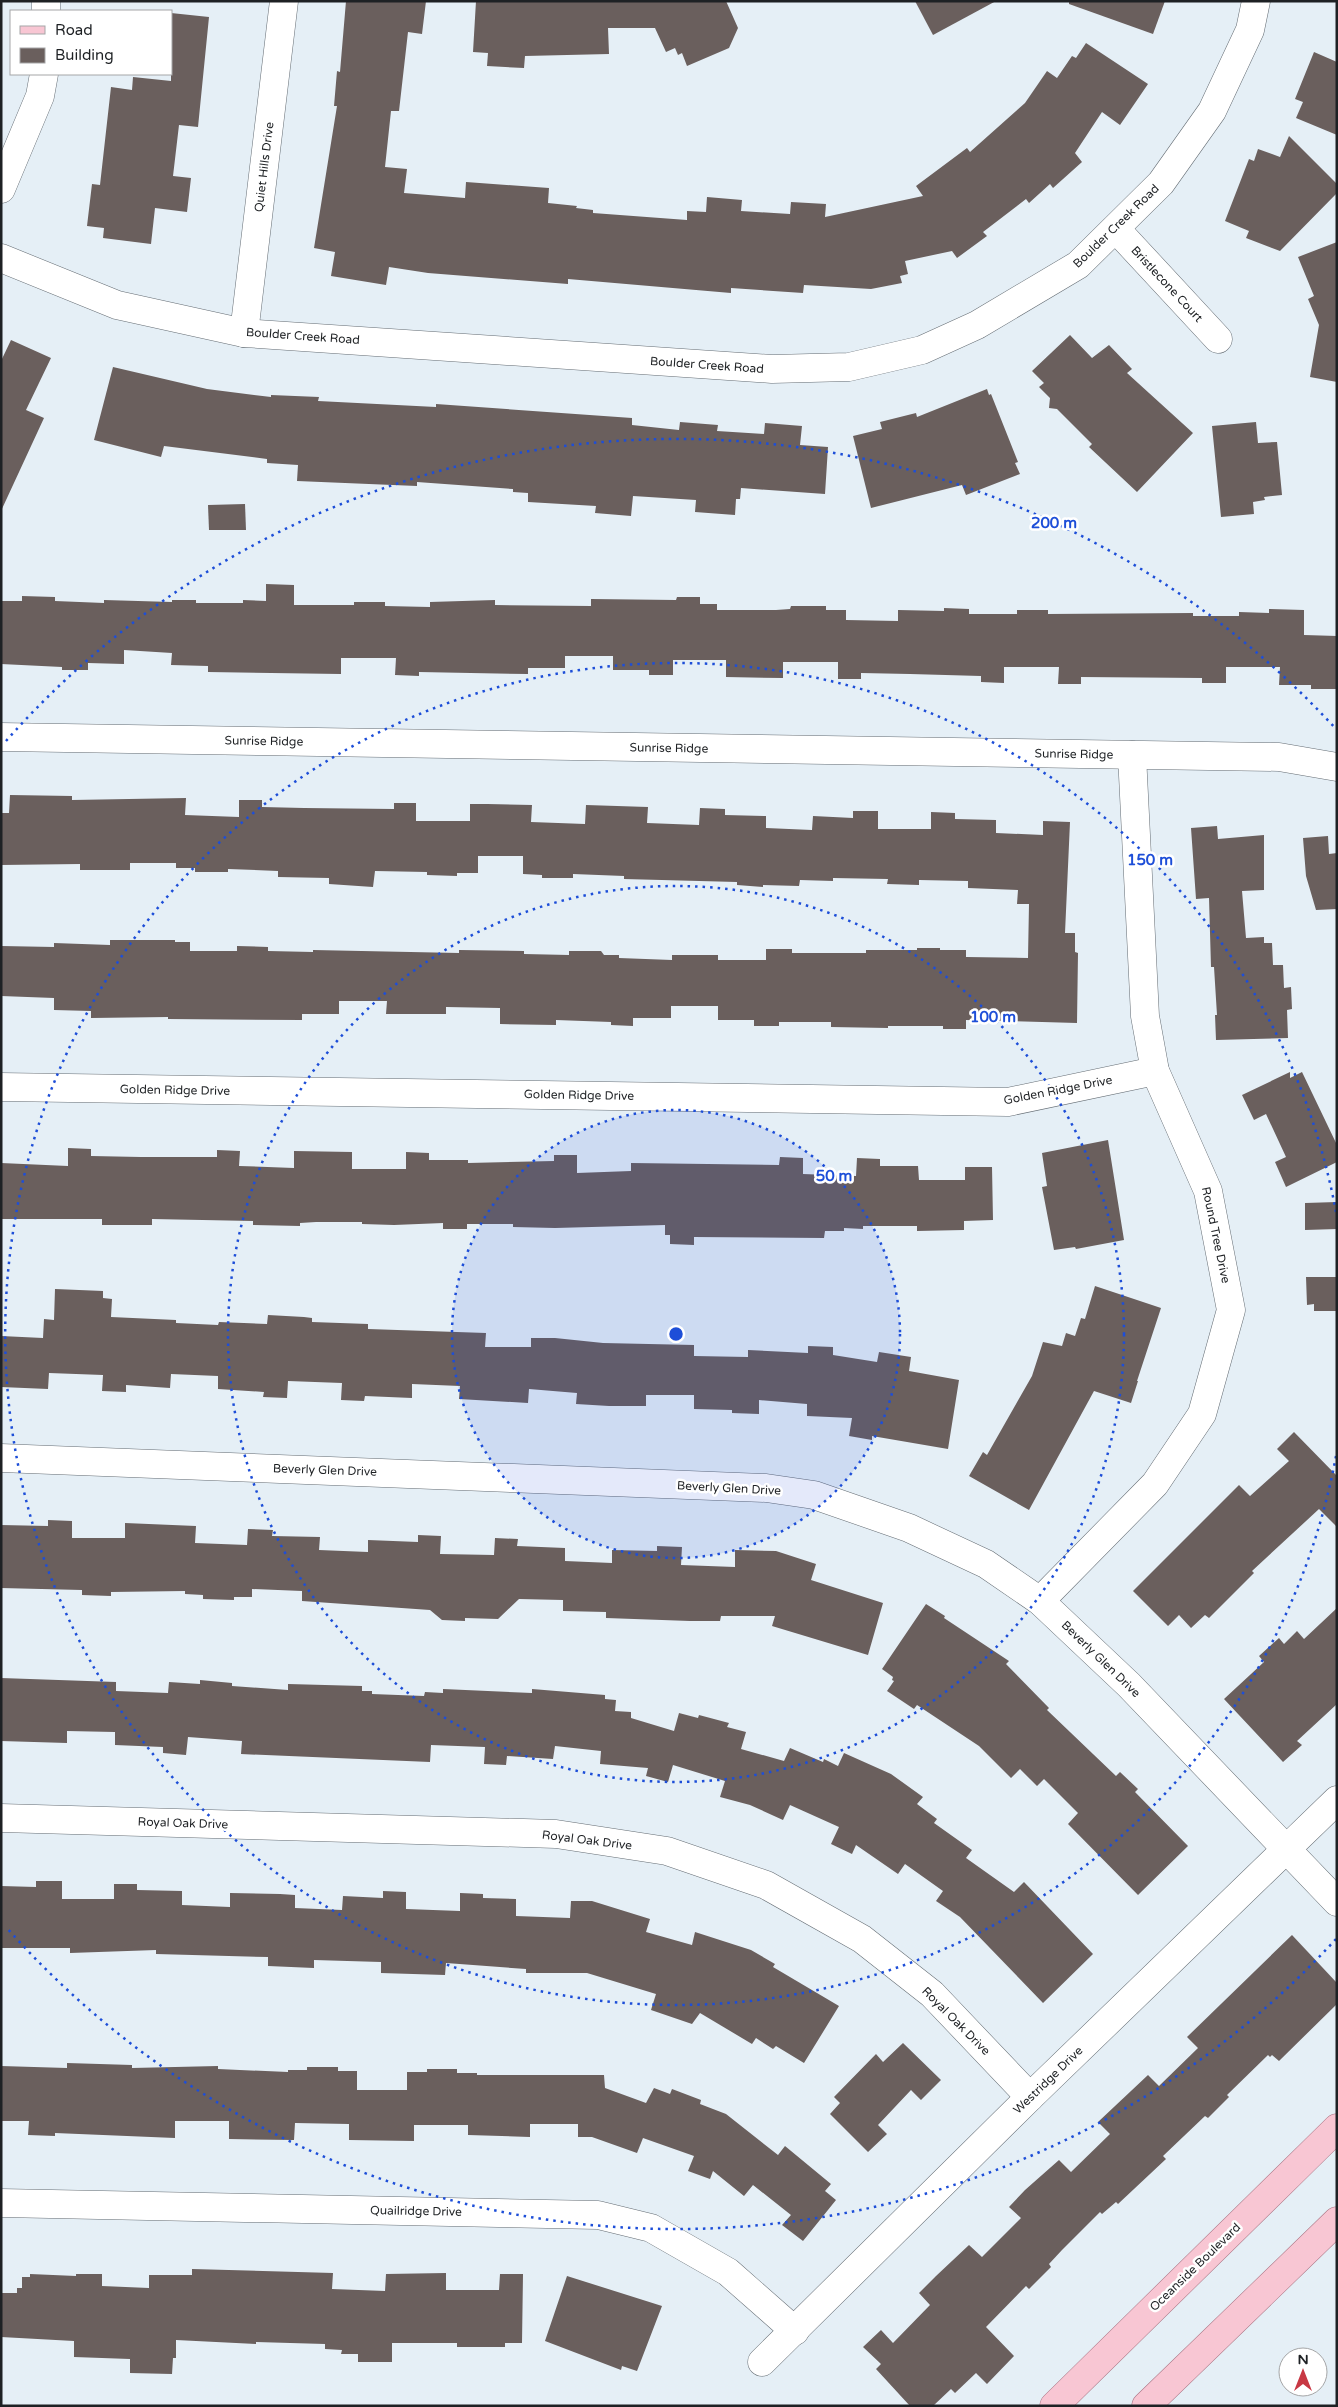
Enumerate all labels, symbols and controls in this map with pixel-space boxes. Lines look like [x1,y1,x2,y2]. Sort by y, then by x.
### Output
legend [10,10,172,75]
text: Road [55,21,93,39]
text: Building [55,46,114,64]
street label: Quiet Hills Drive [252,121,277,213]
street label: Boulder Creek Road [1070,181,1162,271]
street label: Bristlecone Court [1128,243,1206,325]
street label: Boulder Creek Road [246,325,360,347]
street label: Boulder Creek Road [650,354,764,376]
text: 200 m [1031,514,1077,532]
street label: Sunrise Ridge [225,733,304,749]
street label: Sunrise Ridge [630,740,709,756]
street label: Sunrise Ridge [1035,746,1114,762]
text: 150 m [1127,851,1173,869]
text: 100 m [970,1008,1016,1026]
street label: Golden Ridge Drive [1003,1073,1114,1107]
street label: Golden Ridge Drive [120,1082,230,1098]
street label: Golden Ridge Drive [524,1087,634,1103]
text: 50 m [816,1167,852,1185]
street label: Round Tree Drive [1199,1185,1233,1285]
centre of rings [667,1325,685,1343]
street label: Beverly Glen Drive [273,1461,377,1479]
street label: Beverly Glen Drive [677,1478,782,1498]
street label: Beverly Glen Drive [1059,1618,1143,1700]
street label: Royal Oak Drive [137,1814,229,1832]
street label: Royal Oak Drive [541,1828,633,1852]
street label: Royal Oak Drive [919,1984,993,2058]
street label: Westridge Drive [1010,2043,1086,2117]
street label: Quailridge Drive [370,2203,462,2219]
street label: Oceanside Boulevard [1147,2220,1243,2314]
north arrow [1278,2347,1328,2397]
text: N [1297,2351,1309,2368]

